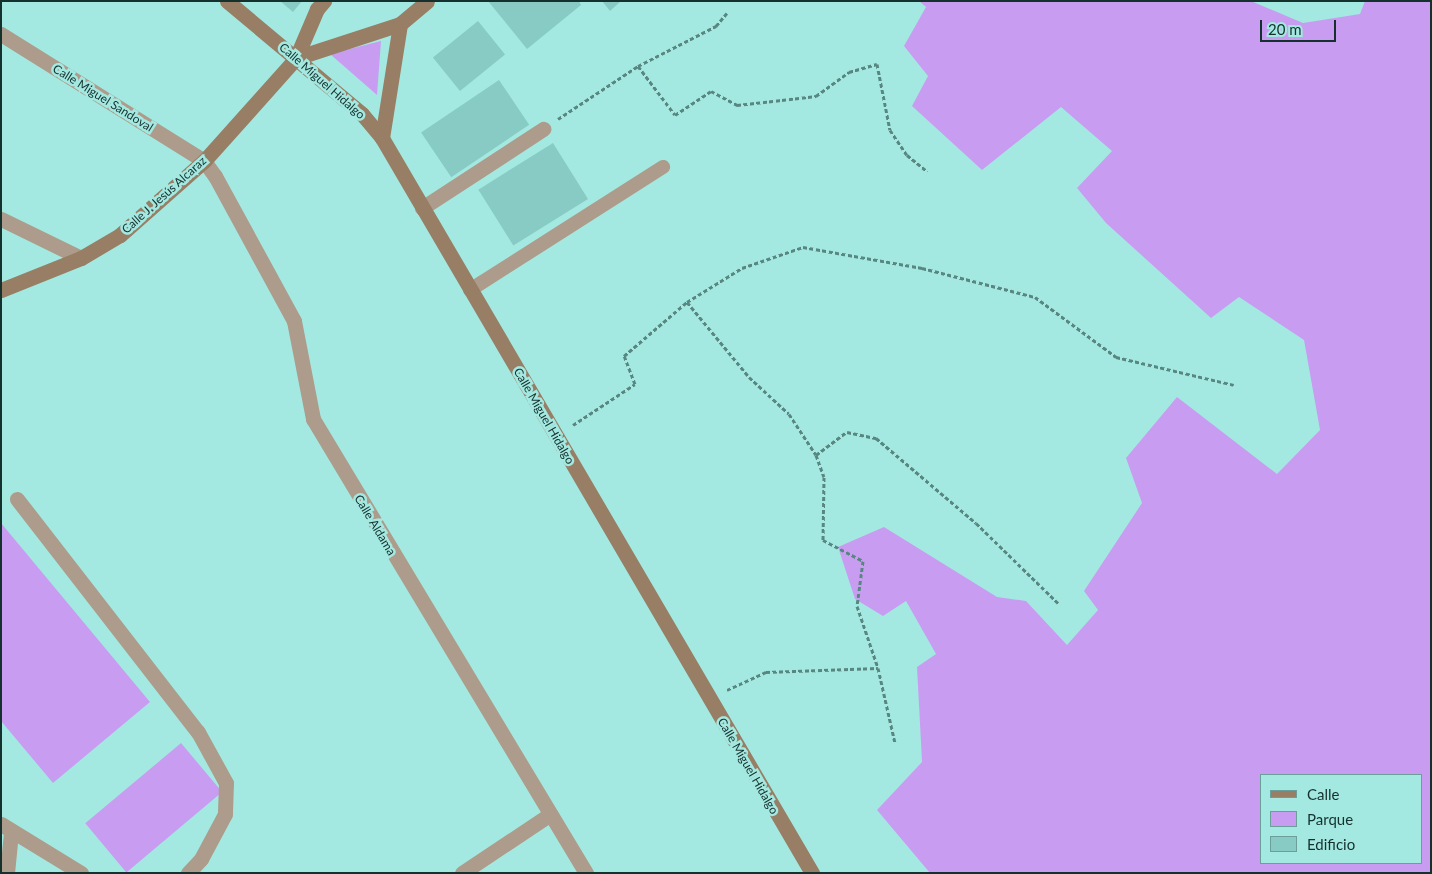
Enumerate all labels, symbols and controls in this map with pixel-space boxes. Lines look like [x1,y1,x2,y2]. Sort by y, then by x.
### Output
scale bar [1262,10,1338,42]
text: 20 m [1268,20,1302,38]
street label: Calle Miguel Hidalgo [276,40,368,122]
street label: Calle Miguel Sandoval [50,61,156,135]
street label: Calle J. Jesús Alcaraz [118,153,210,237]
street label: Calle Miguel Hidalgo [511,365,577,467]
street label: Calle Aldama [351,492,399,558]
street label: Calle Miguel Hidalgo [715,715,781,817]
legend [1260,774,1422,864]
text: Calle [1307,785,1339,803]
text: Parque [1307,810,1353,828]
text: Edificio [1307,835,1355,853]

